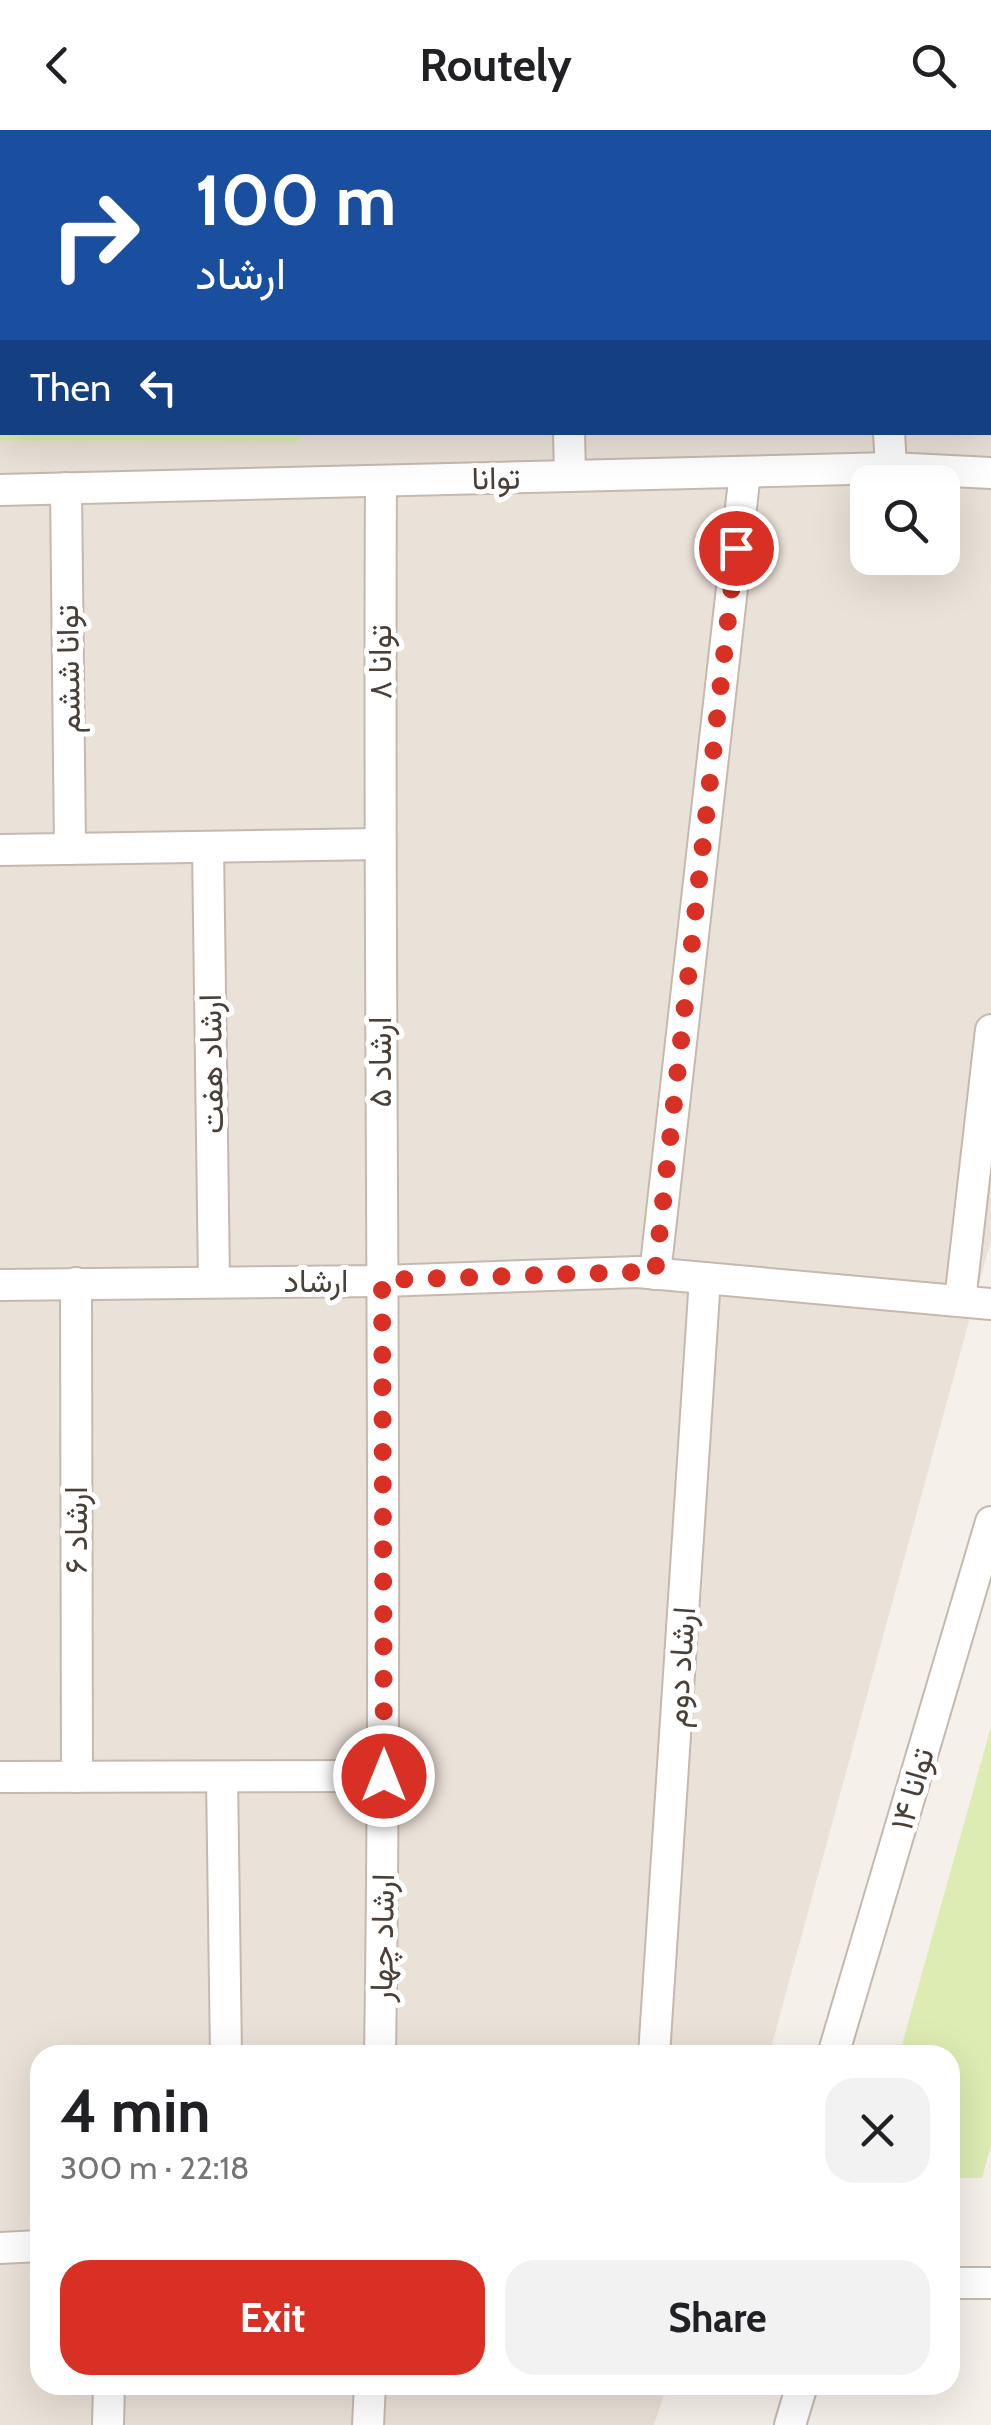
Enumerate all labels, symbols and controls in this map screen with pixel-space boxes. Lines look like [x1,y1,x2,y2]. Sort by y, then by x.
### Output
icon: back [30,38,85,93]
text: Routely [419,38,572,92]
icon: search [906,38,961,93]
text: 100 m [195,157,396,243]
icon: right [30,170,160,300]
text: ارشاد [195,246,286,300]
icon: left [131,360,186,415]
text: Then [30,364,111,411]
street label: توانا [471,458,521,498]
map controls [850,465,960,575]
button: search [850,465,960,575]
pin [694,506,779,591]
icon: arrive [709,521,764,576]
street label: توانا ششم [47,604,90,734]
street label: توانا ۸ [360,624,400,700]
street label: ارشاد هفت [190,994,232,1134]
street label: ارشاد ۵ [360,1017,400,1107]
street label: ارشاد [284,1261,348,1301]
street label: ارشاد ۶ [56,1486,96,1574]
street label: ارشاد دوم [656,1605,705,1729]
position arrow [332,1724,436,1828]
street label: توانا ۱۴ [881,1743,943,1835]
street label: ارشاد چهار [361,1873,405,2004]
text: 4 min [60,2074,210,2147]
button: close [825,2078,930,2183]
text: 300 m · 22:18 [60,2148,249,2187]
button: Exit [60,2260,485,2375]
button: Share [505,2260,930,2375]

